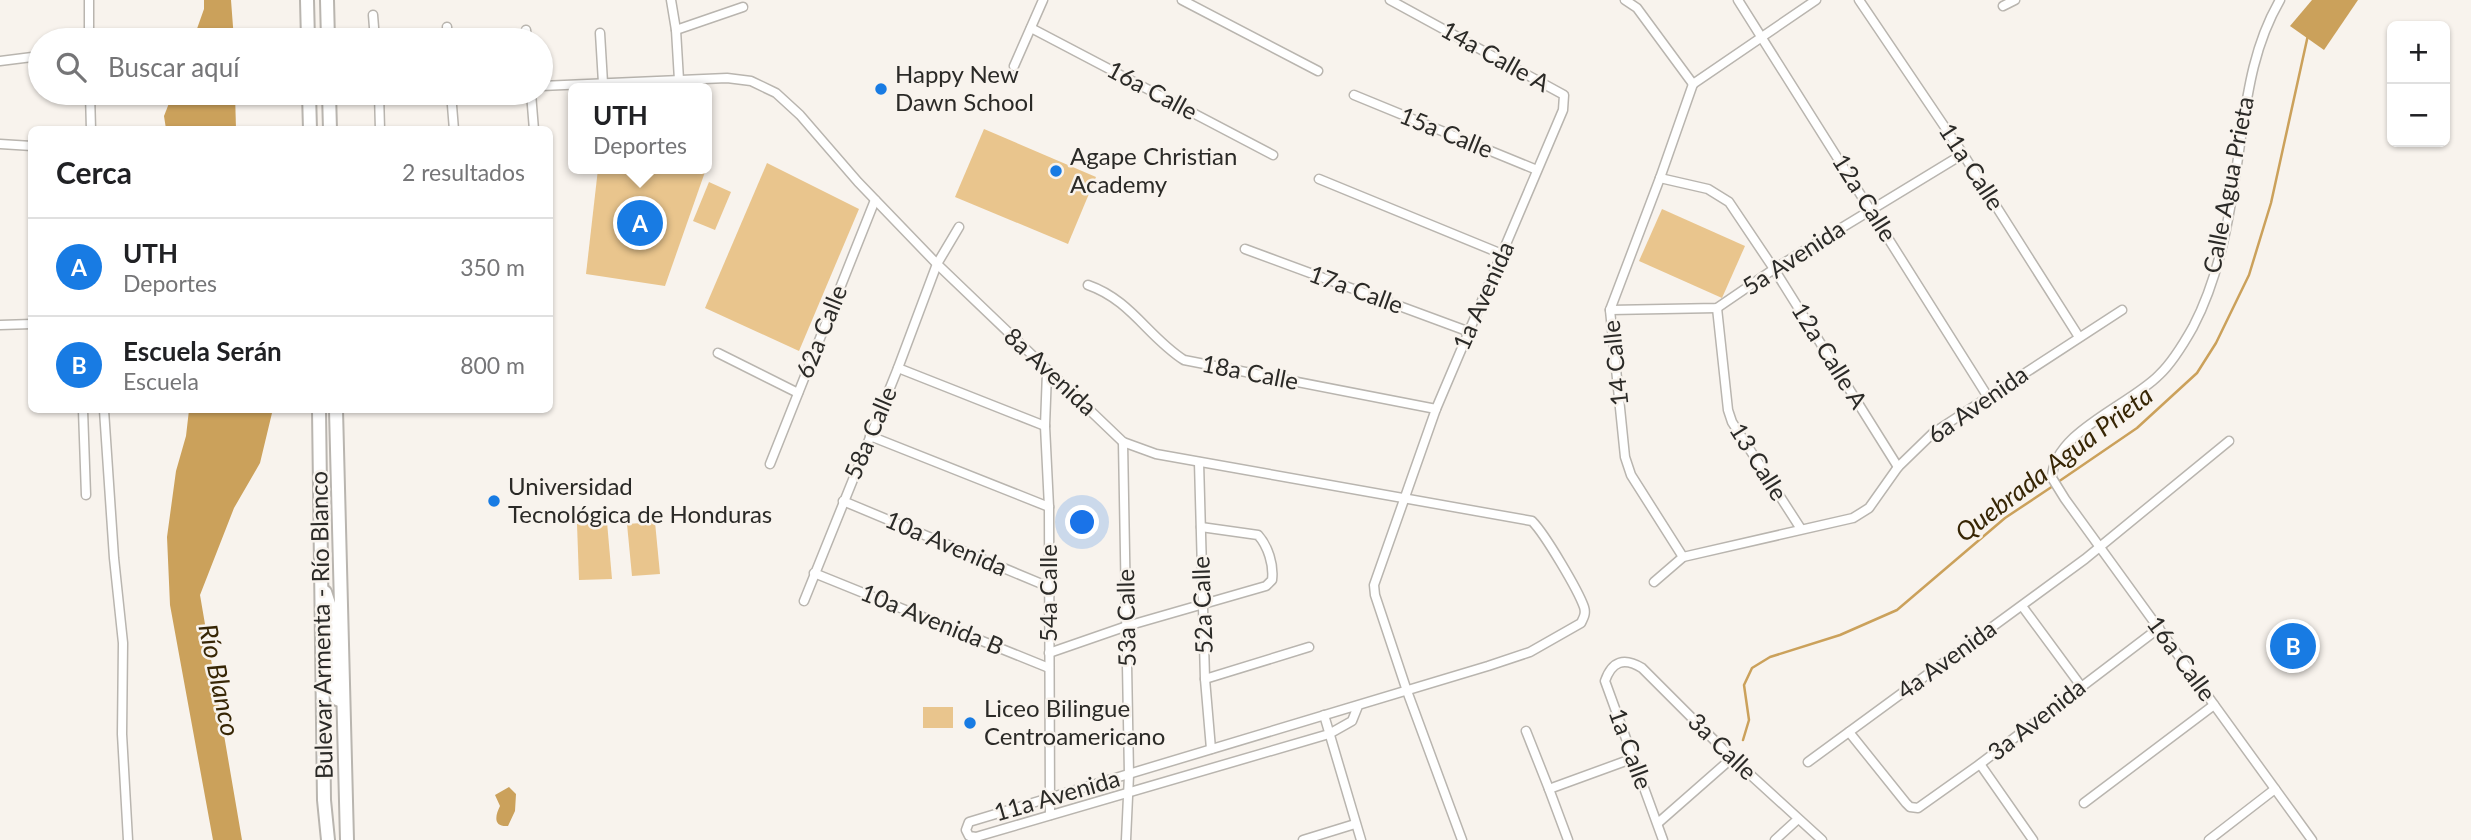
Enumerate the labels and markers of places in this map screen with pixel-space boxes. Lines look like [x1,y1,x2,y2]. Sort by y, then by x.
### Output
place label: Happy New Dawn School [895,59,1034,116]
marker: Happy New Dawn School [873,81,889,97]
place label: Agape Christian Academy [1070,141,1237,198]
marker: Agape Christian Academy [1048,163,1064,179]
pin: A [617,197,663,249]
place label: Universidad Tecnológica de Honduras [508,471,772,528]
marker: Universidad Tecnológica de Honduras [486,493,502,509]
pin: B [2270,620,2316,672]
place label: Liceo Bilingue Centroamericano [984,693,1165,750]
marker: Liceo Bilingue Centroamericano [962,715,978,731]

